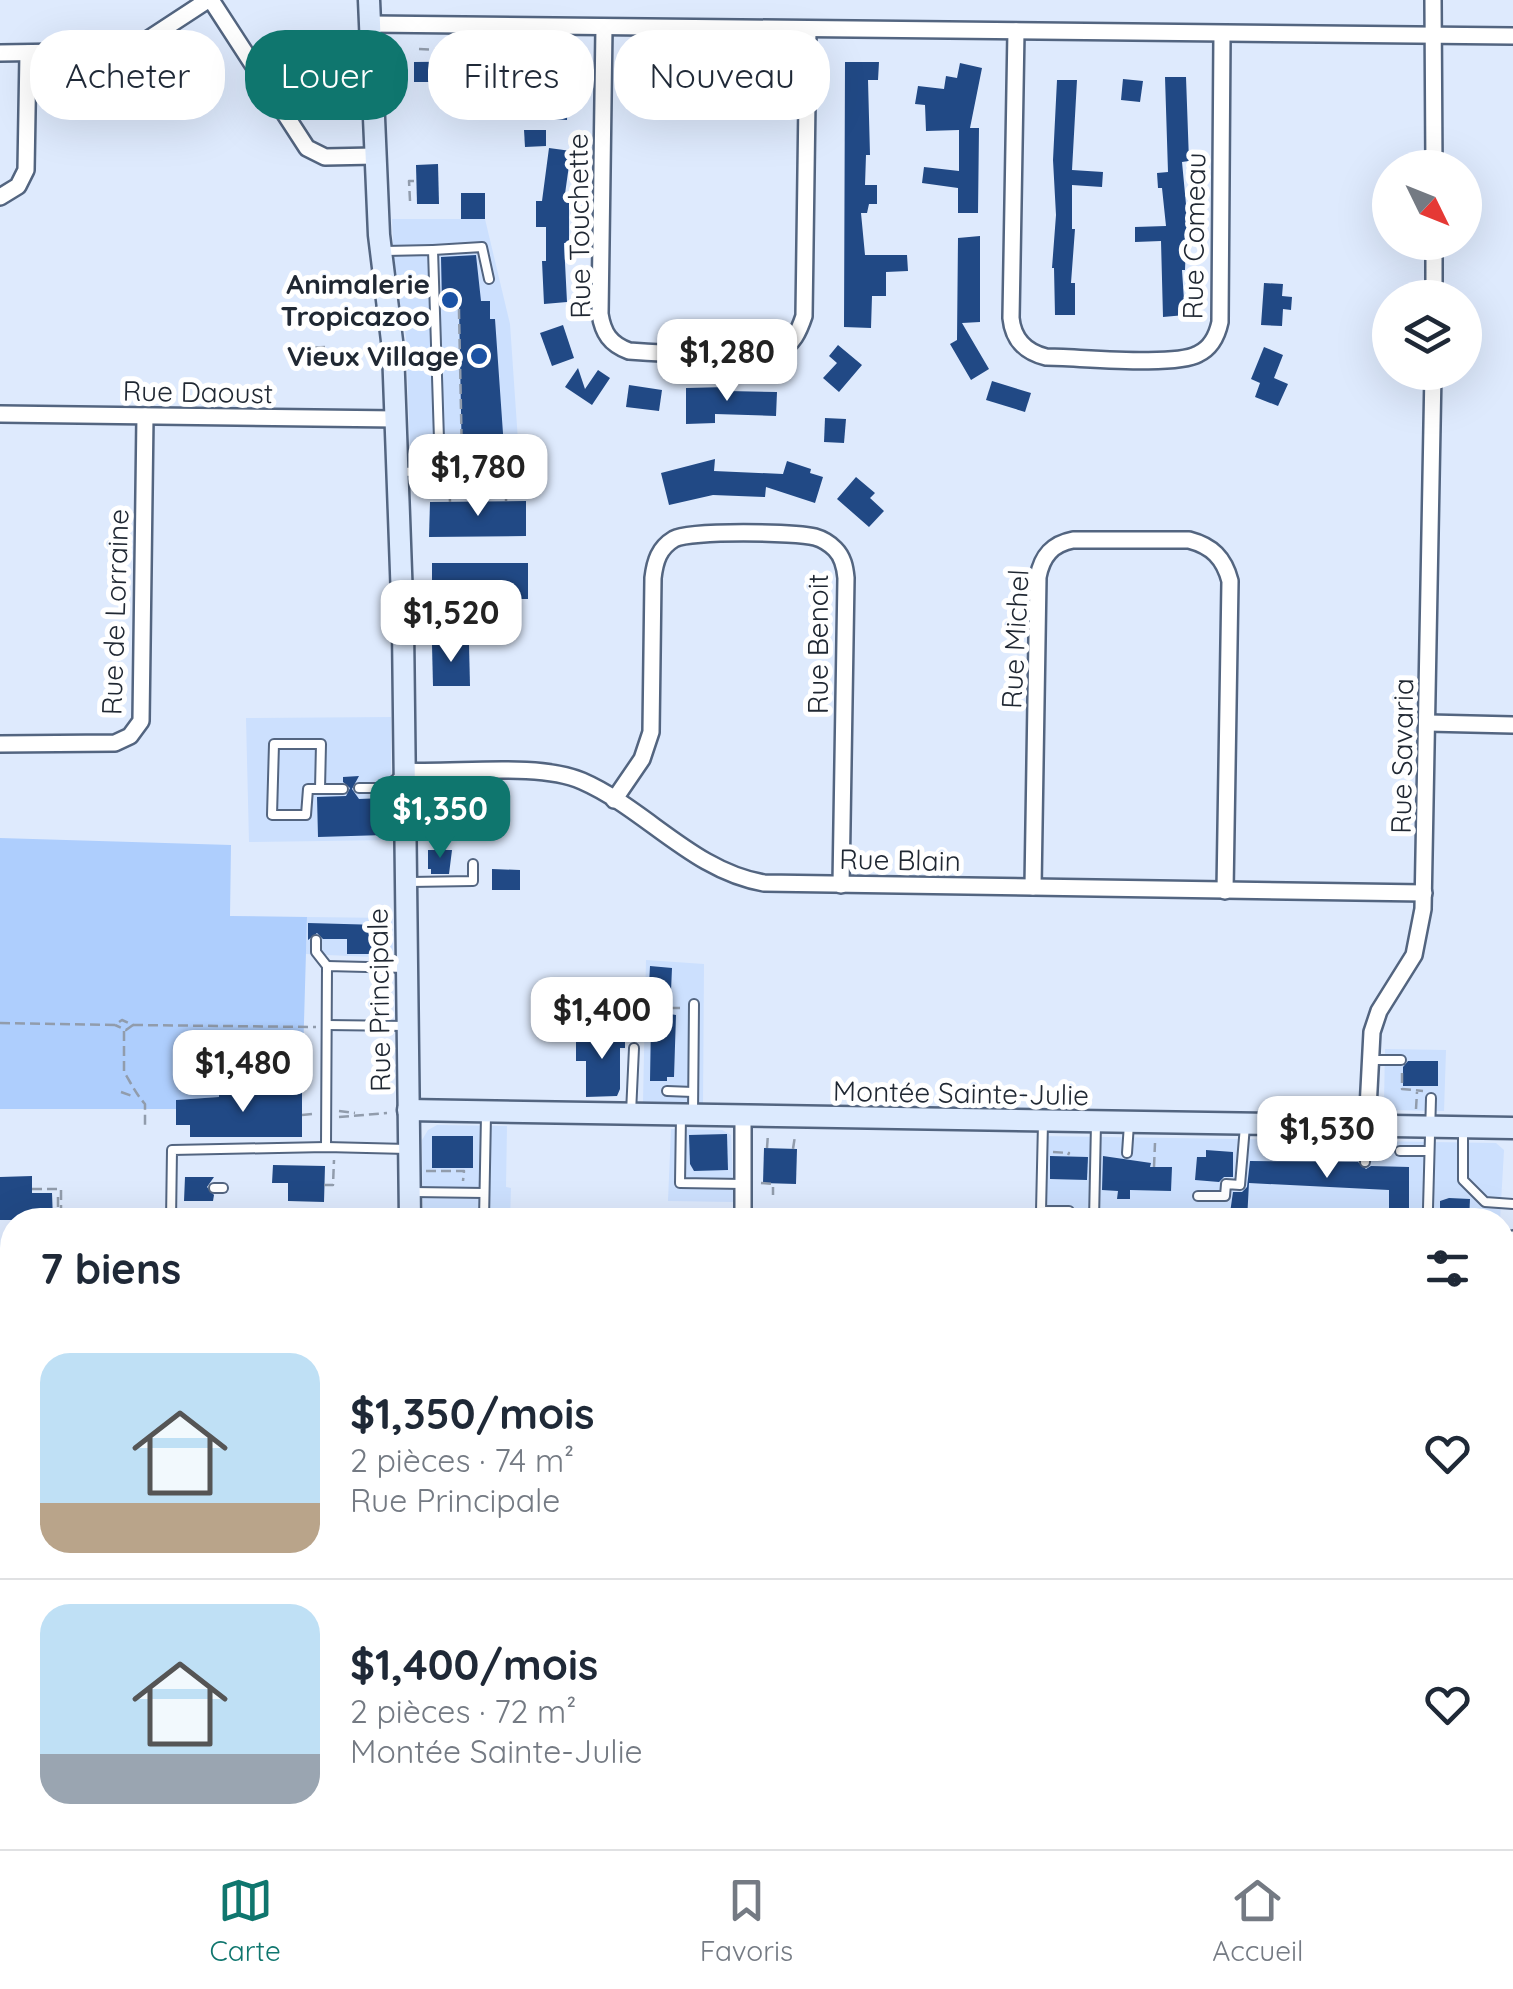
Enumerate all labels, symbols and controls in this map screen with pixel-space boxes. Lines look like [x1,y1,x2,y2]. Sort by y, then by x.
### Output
chip: Acheter [30,30,225,120]
chip: Louer [245,30,408,120]
chip: Filtres [428,30,594,120]
chip: Nouveau [614,30,830,120]
street label: Rue Touchette [559,133,598,319]
north arrow [1372,150,1482,260]
map controls [1372,150,1482,390]
street label: Rue Comeau [1175,152,1212,320]
place label: Animalerie Tropicazoo [281,266,430,333]
button: layers [1372,280,1482,390]
marker: Animalerie Tropicazoo [439,289,461,311]
pin: $1,280 [646,319,808,404]
text: $1,280 [679,331,775,371]
place label: Vieux Village [287,338,459,373]
marker: Vieux Village [468,345,490,367]
street label: Rue Daoust [122,373,274,410]
pin: $1,780 [397,434,559,519]
text: $1,780 [430,446,526,486]
street label: Rue de Lorraine [93,508,136,716]
street label: Rue Michel [993,568,1036,710]
street label: Rue Benoit [800,574,835,714]
pin: $1,520 [370,580,532,665]
text: $1,520 [403,592,499,632]
street label: Rue Savaria [1383,678,1420,834]
pin: $1,350 [359,776,521,861]
text: $1,350 [392,788,488,828]
street label: Rue Blain [839,841,961,878]
street label: Rue Principale [359,908,398,1092]
pin: $1,400 [521,977,683,1062]
text: $1,400 [553,989,651,1029]
pin: $1,480 [162,1030,324,1115]
text: $1,480 [195,1042,291,1082]
street label: Montée Sainte-Julie [833,1073,1089,1112]
pin: $1,530 [1246,1096,1408,1181]
text: $1,530 [1279,1108,1375,1148]
icon: filters [1420,1241,1475,1296]
text: 7 biens [40,1242,181,1295]
text: $1,350/mois [350,1387,594,1440]
icon: home [120,1393,240,1513]
icon: heart [1420,1426,1475,1481]
text: 2 pièces · 74 m² [350,1440,574,1480]
text: Rue Principale [350,1480,560,1520]
text: $1,400/mois [350,1638,598,1691]
icon: home [120,1644,240,1764]
icon: heart [1420,1677,1475,1732]
text: 2 pièces · 72 m² [350,1691,576,1731]
text: Montée Sainte-Julie [350,1731,643,1771]
tab: Carte [210,1873,281,1968]
tab: Favoris [700,1873,793,1968]
tab: Accueil [1212,1873,1303,1968]

